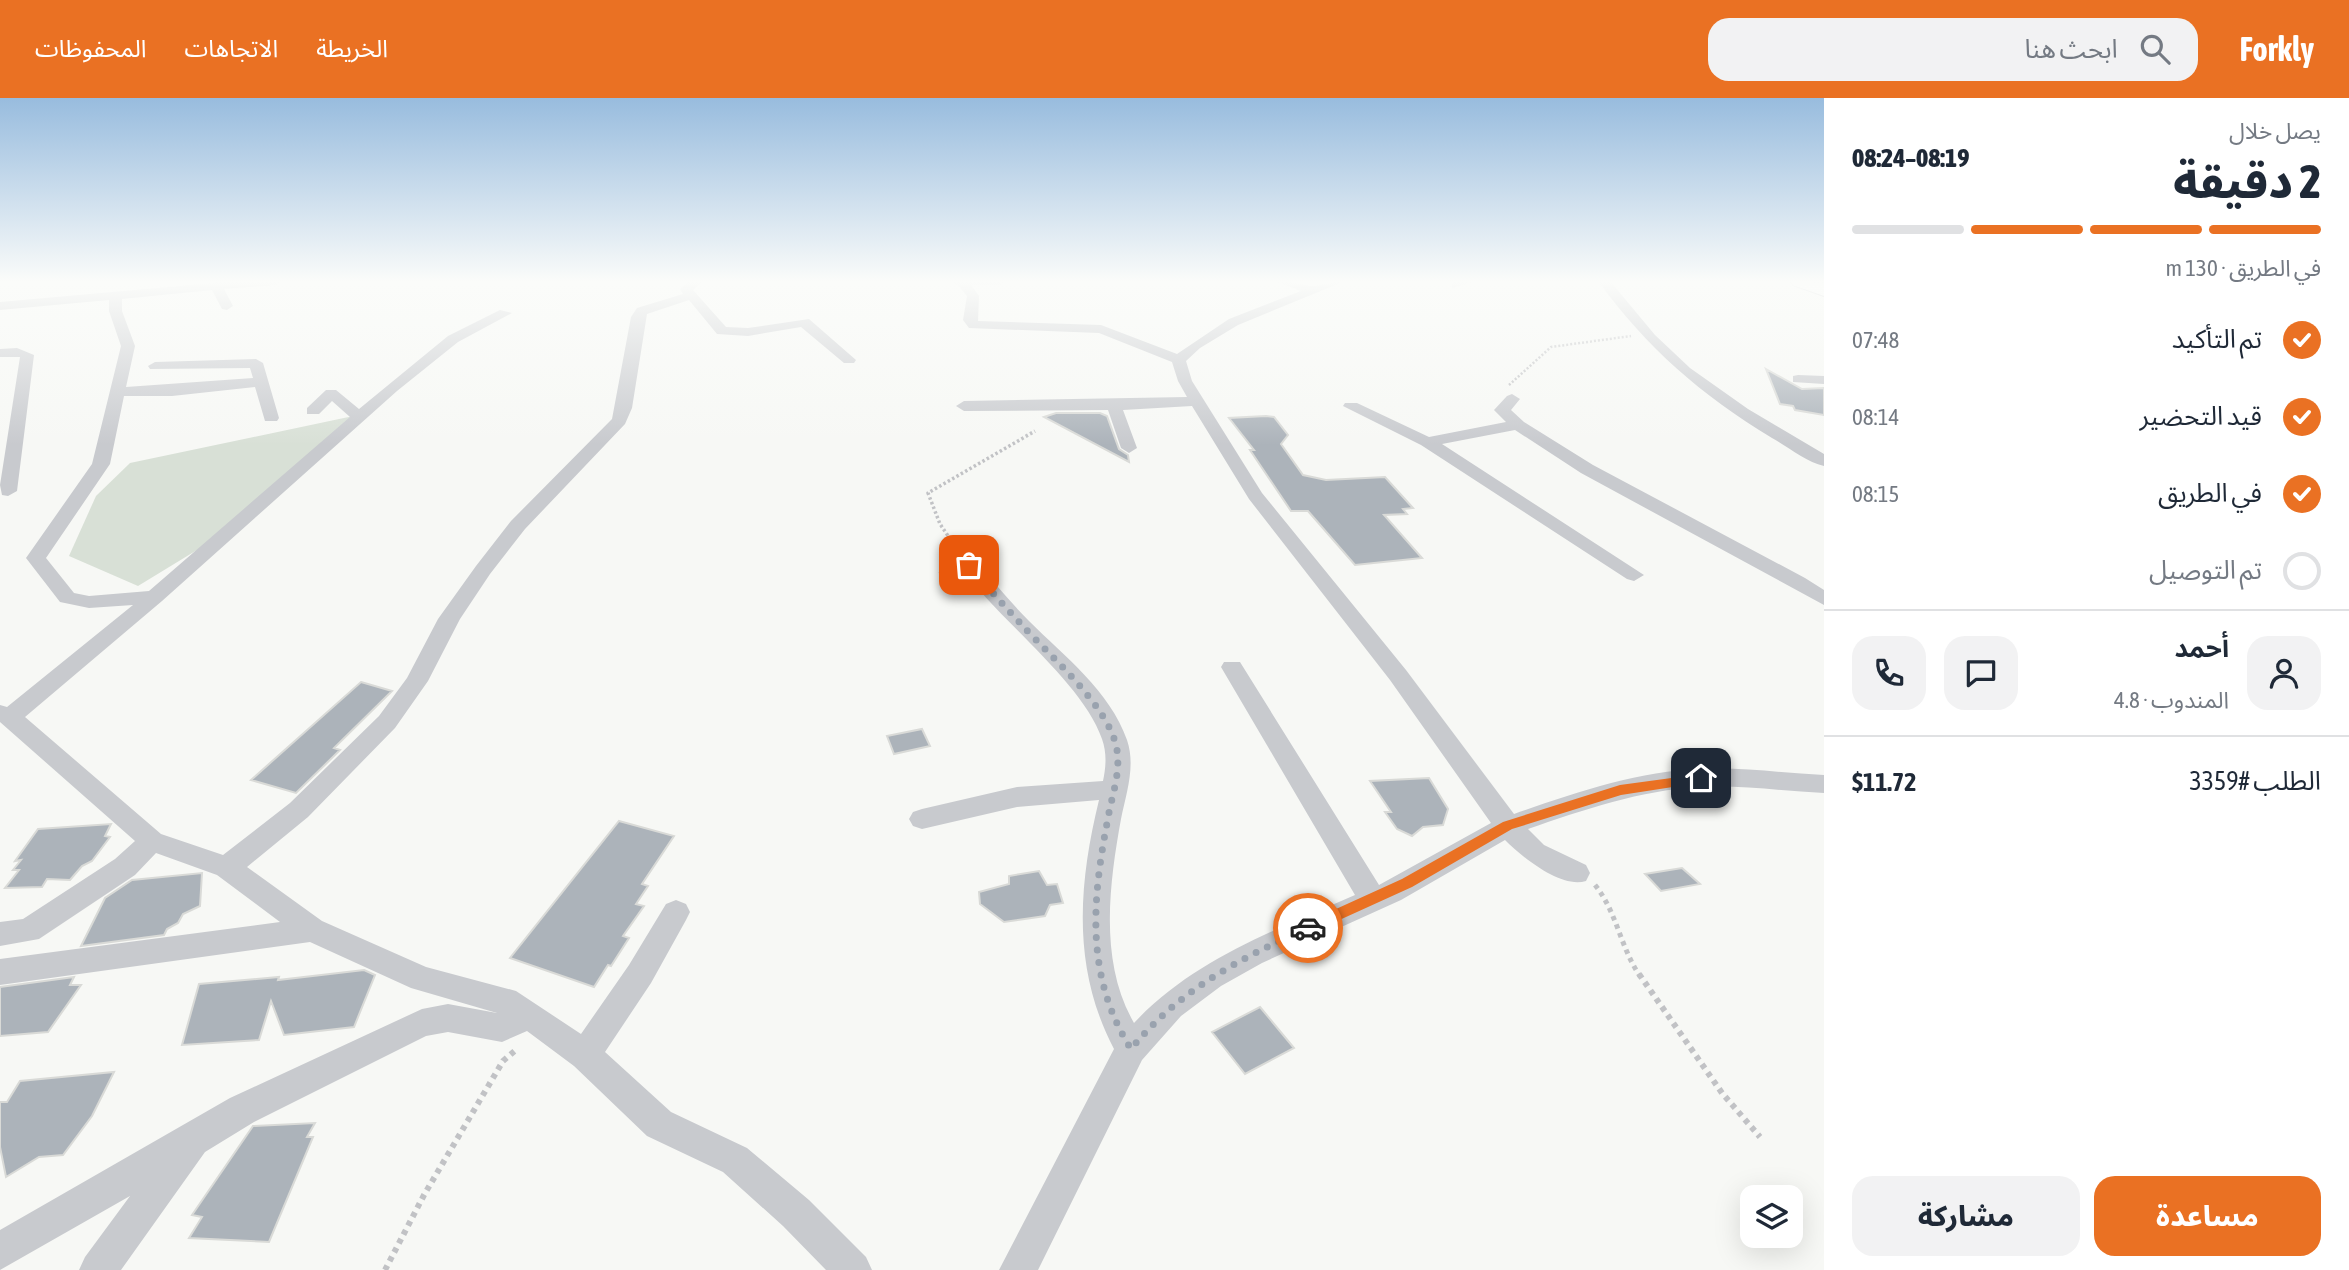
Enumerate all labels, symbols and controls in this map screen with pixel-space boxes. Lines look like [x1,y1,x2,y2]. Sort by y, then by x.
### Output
search box [1708,18,2198,81]
icon: search [2136,30,2174,68]
text: Forkly [2240,30,2314,68]
text: ابحث هنا [2024,34,2118,64]
text: المحفوظات [35,35,146,62]
text: الاتجاهات [184,35,278,62]
text: الخريطة [316,35,388,62]
text: يصل خلال [2229,118,2321,144]
text: 08:19–08:24 [1852,143,1969,173]
text: 2 دقيقة [2173,155,2321,208]
text: في الطريق · 130 m [2166,255,2321,281]
icon: check [2283,321,2321,359]
text: تم التأكيد [2172,324,2262,354]
text: 07:48 [1852,327,1899,353]
icon: check [2283,398,2321,436]
text: قيد التحضير [2139,401,2262,431]
text: 08:14 [1852,404,1899,430]
icon: check [2283,475,2321,513]
text: في الطريق [2158,478,2262,508]
text: 08:15 [1852,481,1899,507]
pin [939,535,999,595]
icon: bag [950,546,988,584]
text: تم التوصيل [2149,555,2262,585]
text: أحمد [2175,633,2229,663]
button: phone [1852,636,1926,710]
button: chat [1944,636,2018,710]
button: person [2247,636,2321,710]
text: المندوب · 4.8 [2114,687,2229,713]
pin [1671,748,1731,808]
icon: home [1682,759,1720,797]
text: الطلب #3359 [2189,766,2321,796]
text: $11.72 [1852,767,1916,797]
courier [1273,893,1343,963]
icon: car [1289,909,1327,947]
button: مشاركة [1852,1176,2080,1256]
button: مساعدة [2094,1176,2321,1256]
map controls [1740,1185,1803,1248]
button: layers [1740,1185,1803,1248]

